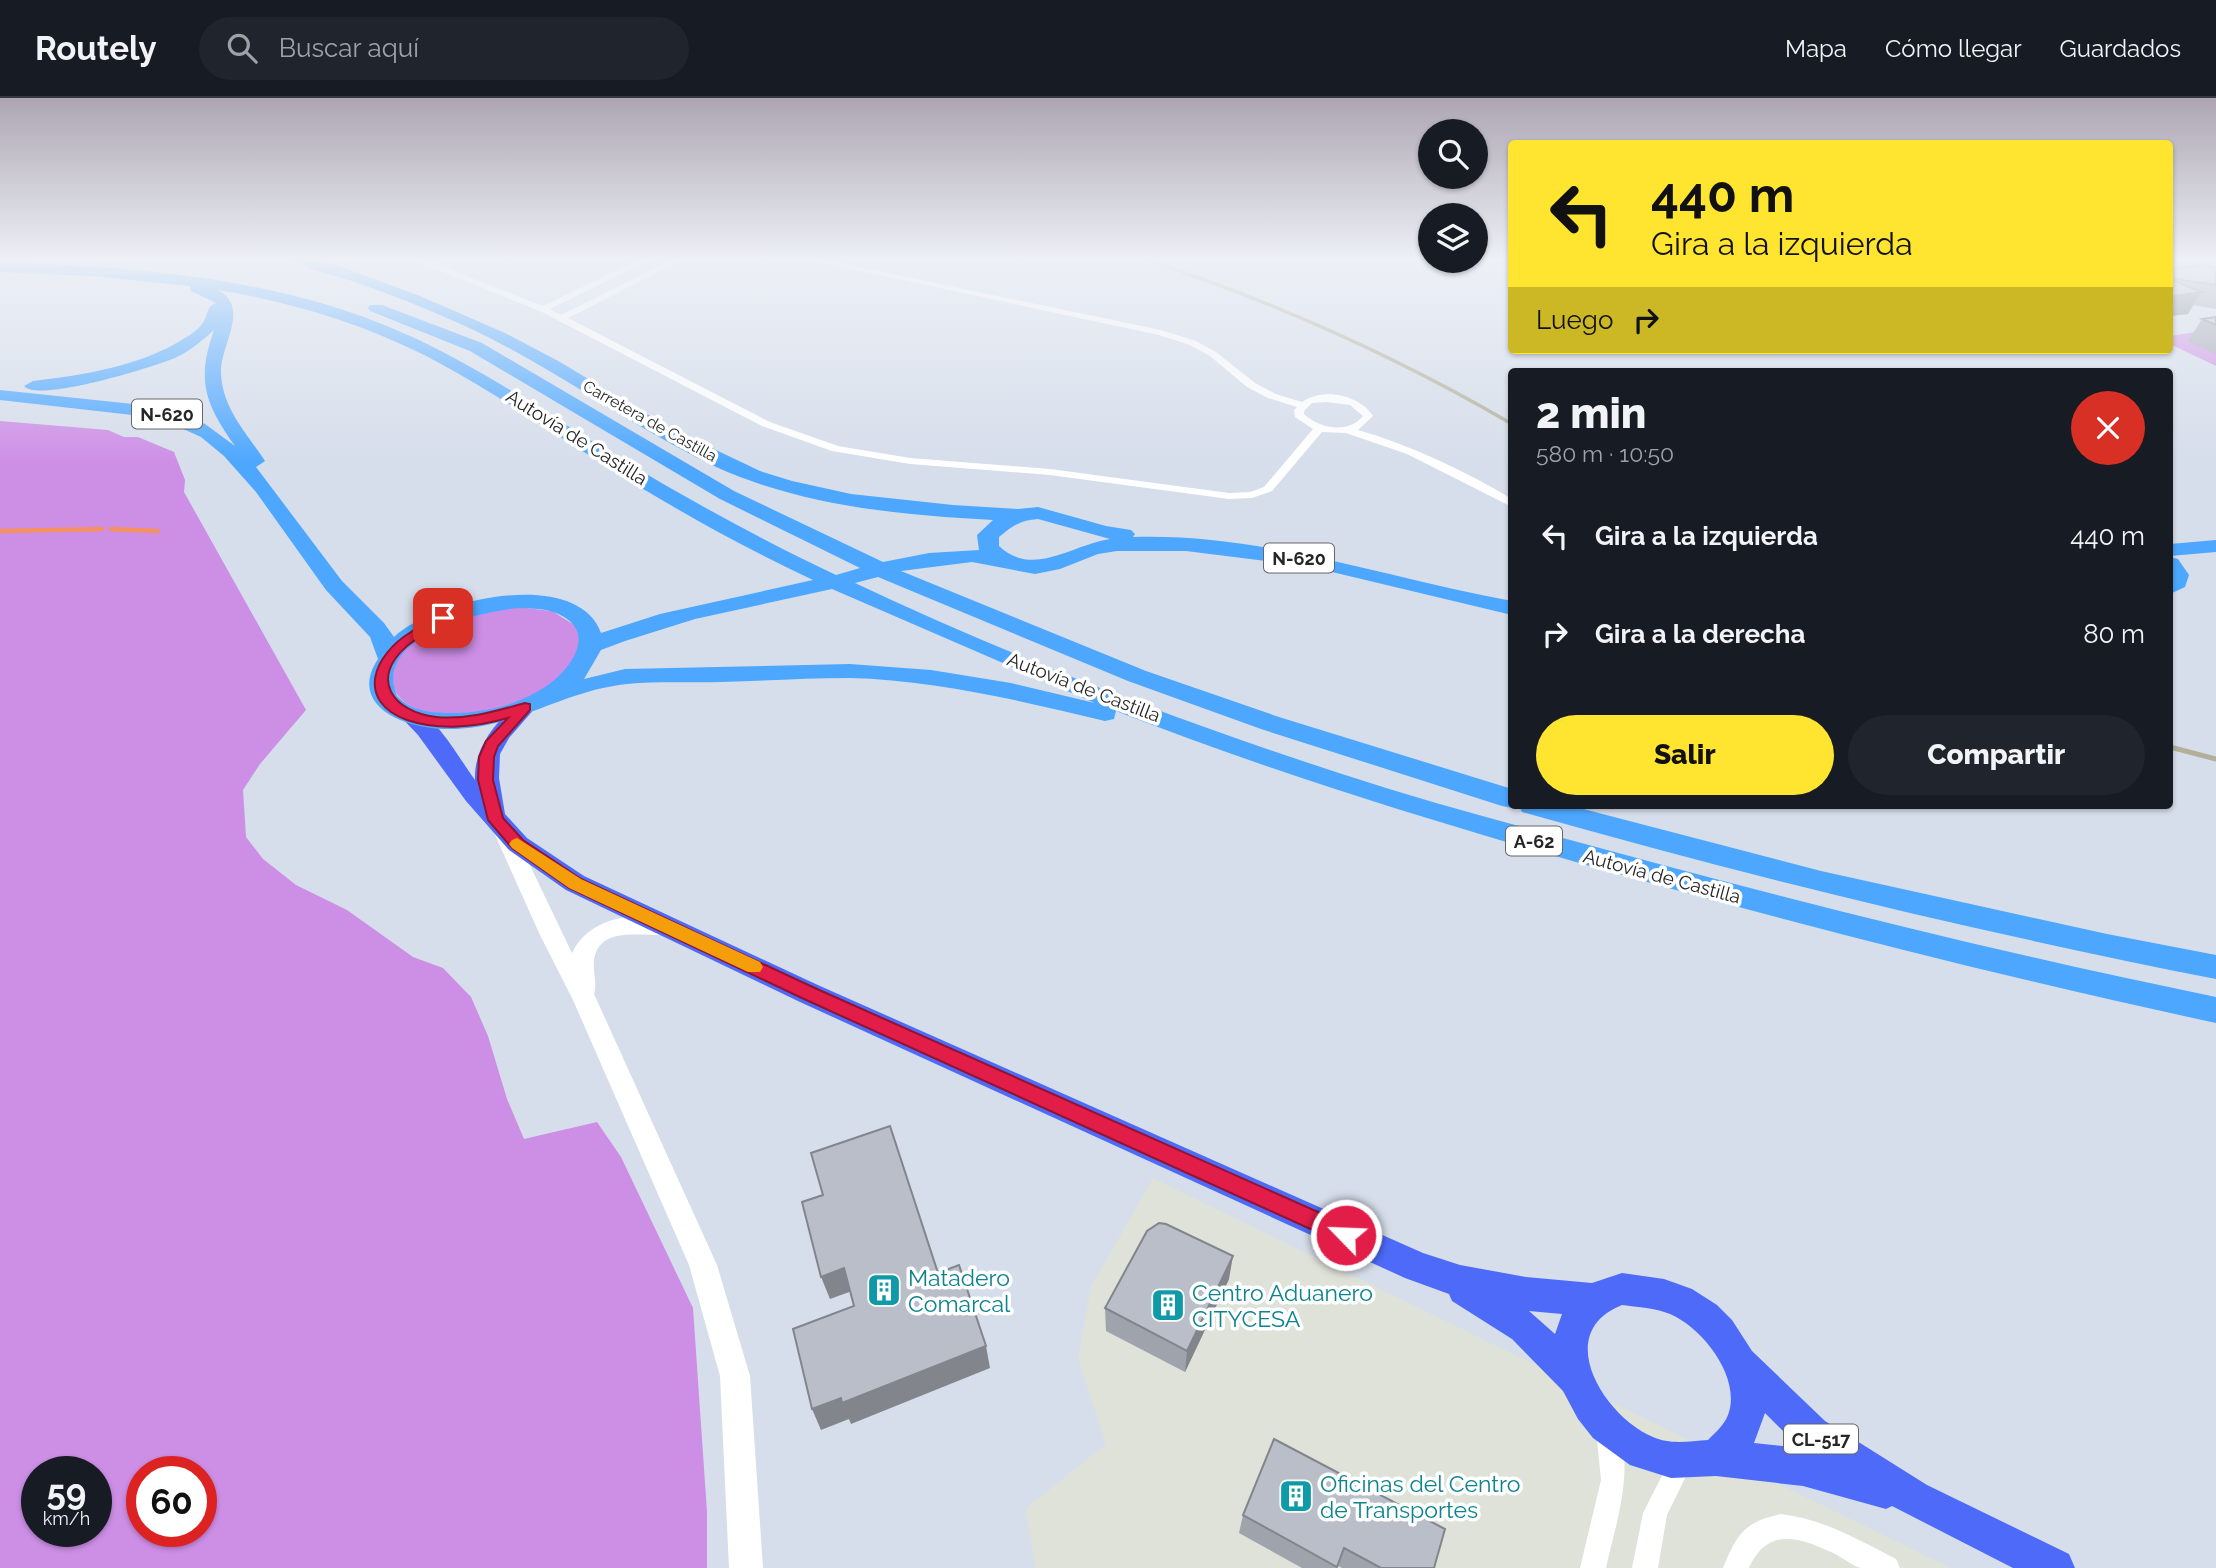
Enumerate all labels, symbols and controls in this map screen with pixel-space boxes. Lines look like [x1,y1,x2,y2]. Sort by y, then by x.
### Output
search box [199,17,689,80]
text: Routely [35,29,157,68]
icon: search [223,29,261,67]
text: Buscar aquí [279,33,419,63]
text: Mapa [1785,34,1847,63]
text: Cómo llegar [1885,34,2022,63]
text: Guardados [2060,34,2181,63]
map controls [1418,119,1488,273]
button: search [1418,119,1488,189]
text: 440 m [1651,166,1794,223]
icon: left [1536,168,1627,259]
button: layers [1418,203,1488,273]
text: Gira a la izquierda [1651,225,1913,262]
icon: right [1627,301,1665,339]
text: Luego [1536,305,1613,335]
street label: Carretera de Castilla [580,376,720,466]
street label: Autovía de Castilla [502,385,652,489]
text: 2 min [1536,389,1646,438]
button: close [2071,391,2145,465]
road number: N-620 [132,400,202,428]
text: 580 m · 10:50 [1536,440,1674,467]
icon: left [1536,517,1574,555]
text: Gira a la izquierda [1595,521,1818,551]
text: 440 m [2070,521,2145,551]
road number: N-620 [1264,544,1334,572]
pin [413,588,473,648]
icon: arrive [424,599,462,637]
icon: right [1536,615,1574,653]
text: Gira a la derecha [1595,619,1805,649]
text: 80 m [2083,619,2145,649]
street label: Autovía de Castilla [1004,648,1164,726]
button: Salir [1536,715,1834,795]
button: Compartir [1848,715,2145,795]
road number: A-62 [1506,826,1562,856]
street label: Autovía de Castilla [1581,844,1743,908]
position arrow [1309,1198,1383,1272]
place label: Matadero Comarcal [908,1264,1011,1317]
building icon: Matadero Comarcal [865,1271,903,1309]
place label: Centro Aduanero CITYCESA [1192,1279,1373,1332]
building icon: Centro Aduanero CITYCESA [1149,1286,1187,1324]
road number: CL-517 [1784,1424,1858,1454]
speed limit sign: 60 [126,1456,217,1547]
place label: Oficinas del Centro de Transportes [1320,1470,1520,1523]
text: 59 [46,1472,87,1513]
building icon: Oficinas del Centro de Transportes [1277,1477,1315,1515]
text: km/h [43,1508,90,1529]

